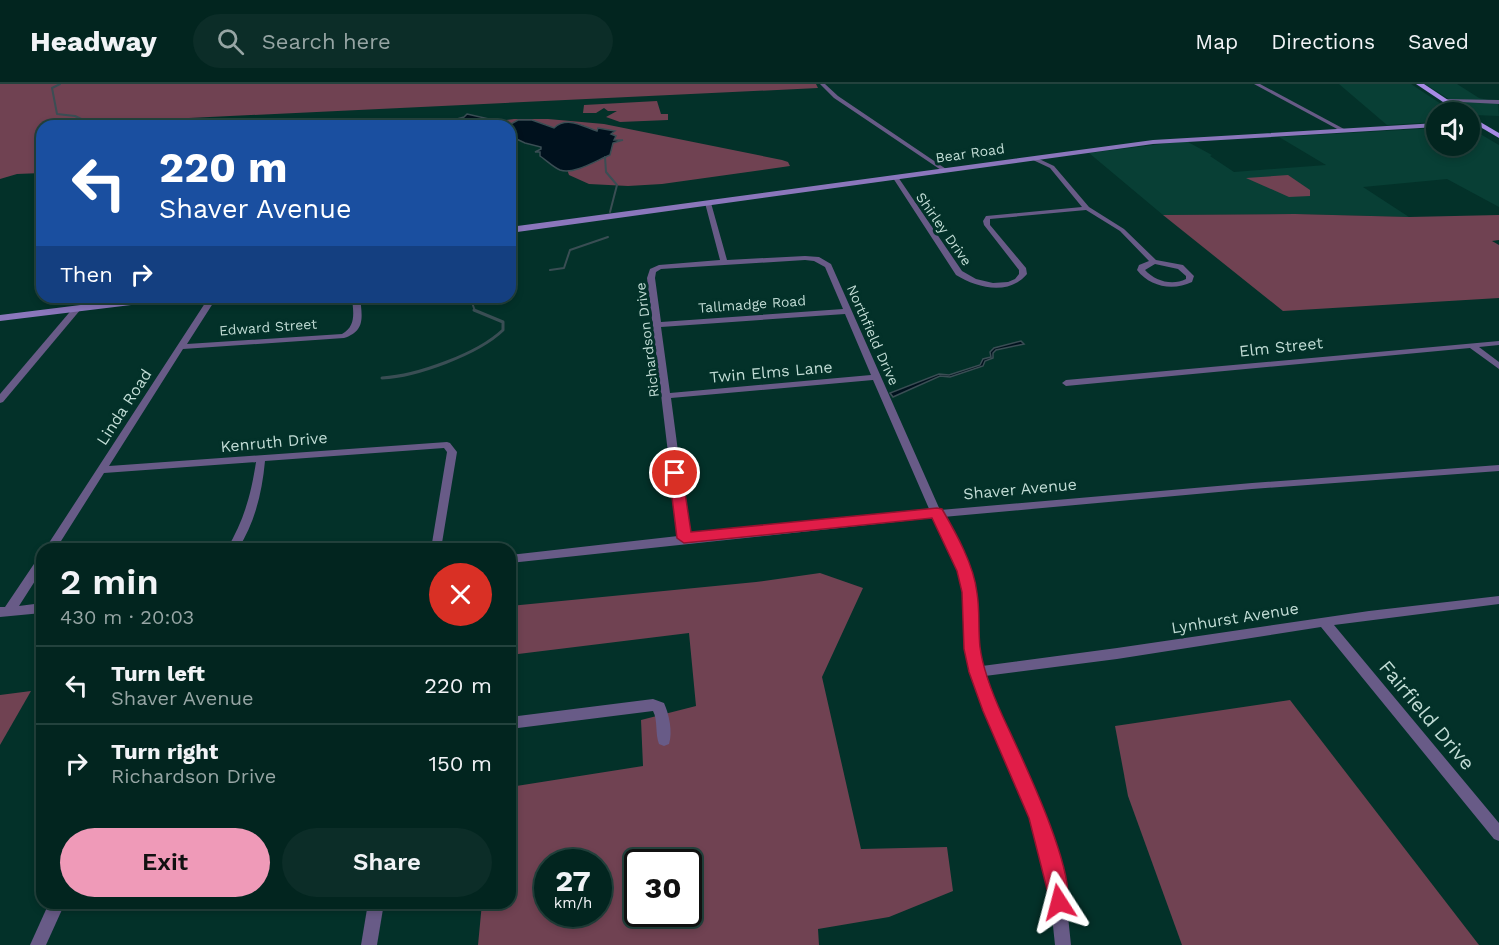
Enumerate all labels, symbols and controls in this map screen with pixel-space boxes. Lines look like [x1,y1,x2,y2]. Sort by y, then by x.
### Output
search box [193,14,613,68]
text: Headway [30,25,157,58]
icon: search [214,25,247,58]
text: Search here [262,29,391,54]
text: Map [1195,29,1238,54]
text: Directions [1271,29,1375,54]
text: Saved [1408,29,1469,54]
map controls [1426,102,1480,156]
button: sound [1426,102,1480,156]
street label: Bear Road [934,140,1006,166]
text: 220 m [159,143,288,192]
icon: left [60,144,138,222]
street label: Shirley Drive [913,189,975,269]
text: Shaver Avenue [159,193,351,225]
icon: right [125,258,158,291]
text: Then [60,262,113,287]
street label: Richardson Drive [632,282,662,398]
street label: Northfield Drive [844,282,902,388]
street label: Tallmadge Road [698,292,806,316]
street label: Edward Street [219,316,318,338]
street label: Elm Street [1238,333,1324,361]
street label: Twin Elms Lane [709,357,833,387]
street label: Linda Road [92,365,156,449]
street label: Kenruth Drive [220,428,328,456]
pin [649,447,700,498]
icon: arrive [658,456,691,489]
street label: Shaver Avenue [962,475,1078,503]
text: 2 min [60,561,159,603]
button: close [429,563,492,626]
street label: Lynhurst Avenue [1170,599,1300,637]
text: 430 m · 20:03 [60,605,194,629]
street label: Fairfield Drive [1374,655,1480,775]
text: Turn left [111,661,205,686]
icon: left [60,669,93,702]
text: 220 m [424,673,492,698]
text: Shaver Avenue [111,686,254,710]
text: Turn right [111,739,218,764]
icon: right [60,747,93,780]
text: 150 m [428,751,492,776]
text: Richardson Drive [111,764,276,788]
button: Exit [60,828,270,897]
button: Share [282,828,492,897]
speed limit sign: 30 [624,849,702,927]
text: 27 [555,863,591,898]
position arrow [1027,870,1091,934]
text: km/h [554,894,592,912]

